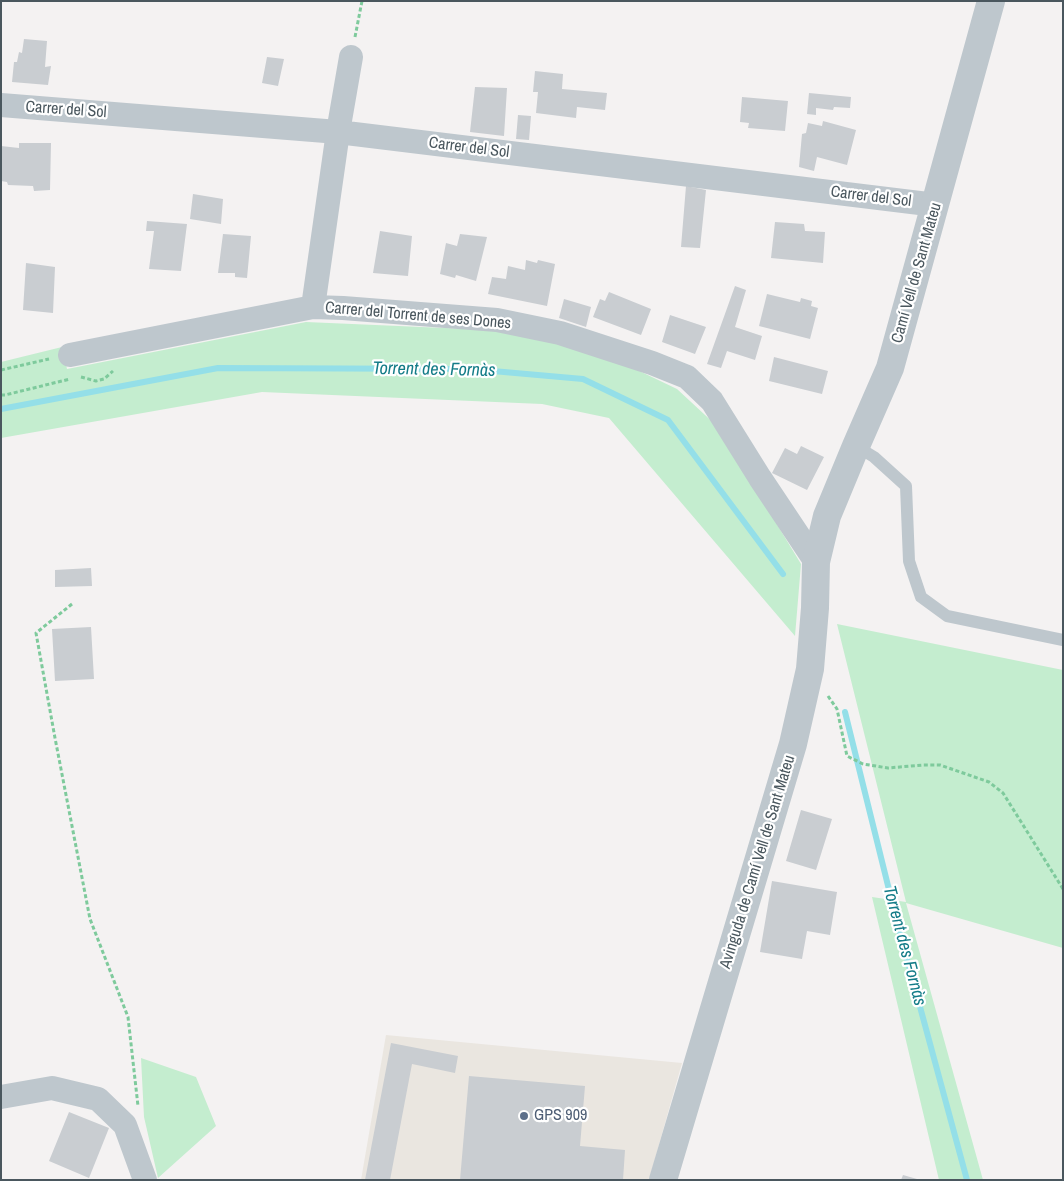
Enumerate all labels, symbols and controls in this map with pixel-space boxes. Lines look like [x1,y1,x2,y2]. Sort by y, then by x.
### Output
street label: Carrer del Sol [25,98,107,122]
street label: Carrer del Sol [428,134,510,162]
street label: Carrer del Sol [830,183,912,211]
street label: Camí Vell de Sant Mateu [888,201,946,345]
street label: Carrer del Torrent de ses Dones [324,298,512,334]
water label: Torrent des Fornàs [372,358,496,382]
street label: Avinguda de Camí Vell de Sant Mateu [716,753,800,971]
water label: Torrent des Fornàs [878,884,930,1008]
place label: GPS 909 [534,1106,587,1126]
marker: GPS 909 [518,1110,530,1122]

